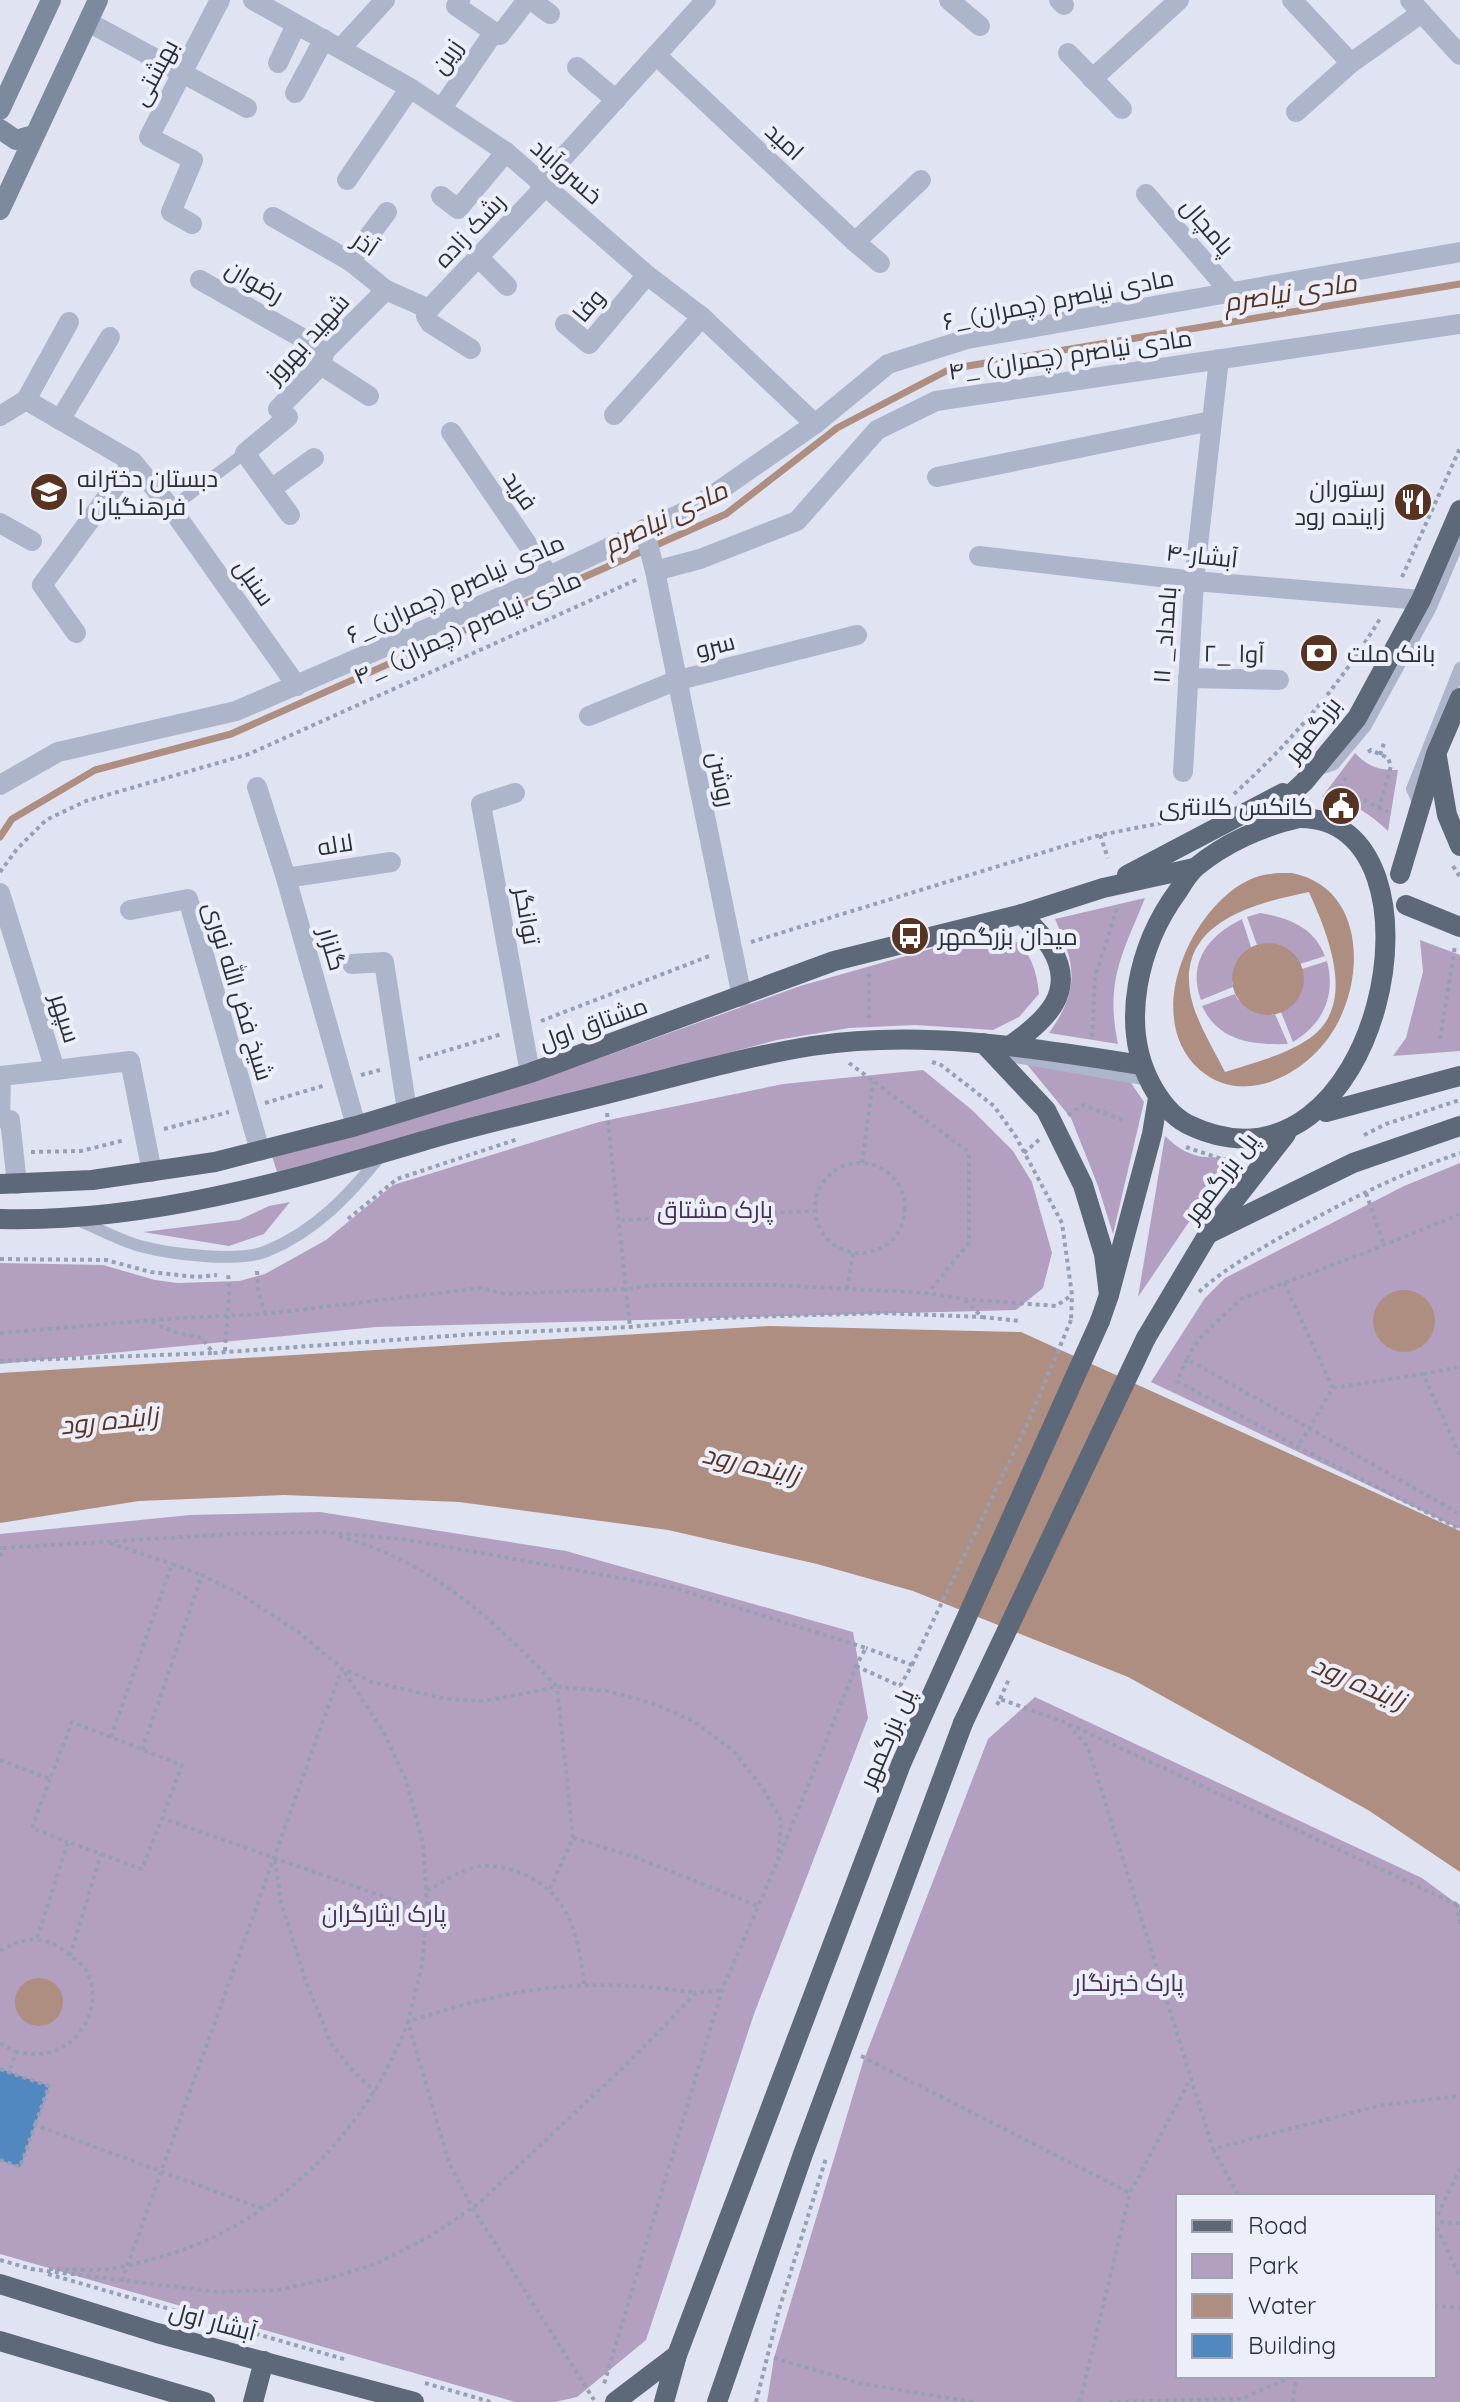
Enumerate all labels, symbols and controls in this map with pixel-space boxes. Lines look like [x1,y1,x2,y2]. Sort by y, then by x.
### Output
street label: زرین [424,33,468,79]
street label: بهشتی [124,34,184,110]
street label: امید [759,116,811,166]
street label: خسروآباد [525,132,609,210]
street label: رشک زاده [427,187,511,273]
street label: پامچال [1173,191,1241,263]
street label: آذر [346,223,385,263]
street label: رضوان [221,252,289,310]
street label: ۶_مادی نیاصرم (چمران) [940,262,1177,338]
water label: مادی نیاصرم [1220,265,1359,321]
street label: وفا [565,282,611,328]
street label: شهید بهروز [257,287,355,391]
street label: ۴_ مادی نیاصرم (چمران) [946,322,1194,388]
place label: دبستان دخترانه فرهنگیان ۱ [77,463,218,521]
street label: فرید [497,465,545,515]
school or university icon: دبستان دخترانه فرهنگیان ۱ [28,471,70,513]
water label: مادی نیاصرم [597,473,734,563]
place label: رستوران زاینده رود [1294,473,1385,531]
restaurant icon: رستوران زاینده رود [1392,481,1434,523]
street label: ۶_مادی نیاصرم (چمران) [342,527,569,651]
street label: ۴-آبشار [1165,536,1240,574]
street label: سنبل [228,553,282,611]
street label: ۴_ مادی نیاصرم (چمران) [349,563,586,693]
street label: ۱۱ _بامداد [1146,585,1182,685]
street label: سرو [692,626,738,664]
bank icon: بانک ملت [1298,632,1340,674]
street label: ۲_ آوا [1203,637,1265,669]
place label: بانک ملت [1347,638,1435,668]
street label: بزرگمهر [1276,690,1347,770]
street label: روشن [702,749,742,809]
public building icon: کانکس کلانتری [1320,785,1362,827]
place label: کانکس کلانتری [1159,791,1313,821]
street label: لاله [315,826,355,862]
street label: توانگر [508,883,548,947]
street label: شیخ فض الله نوری [196,898,280,1085]
bus stop icon: میدان بزرگمهر [889,915,931,957]
place label: میدان بزرگمهر [936,921,1078,951]
street label: گلزار [312,922,353,974]
street label: سپهر [43,988,88,1047]
street label: مشتاق اول [535,990,652,1057]
street label: پل بزرگمهر [1175,1126,1266,1231]
park label: پارک مشتاق [657,1194,774,1226]
water label: زاینده رود [58,1398,163,1442]
water label: زاینده رود [699,1437,806,1492]
water label: زاینده رود [1307,1648,1414,1718]
street label: پل بزرگمهر [851,1683,922,1795]
park label: پارک ایثارگران [322,1898,447,1930]
park label: پارک خبرنگار [1072,1967,1184,1999]
legend [1176,2194,1436,2378]
text: Road [1248,2210,1308,2240]
text: Park [1248,2250,1299,2280]
text: Water [1248,2290,1316,2320]
street label: آبشار اول [166,2295,260,2347]
text: Building [1248,2330,1336,2360]

